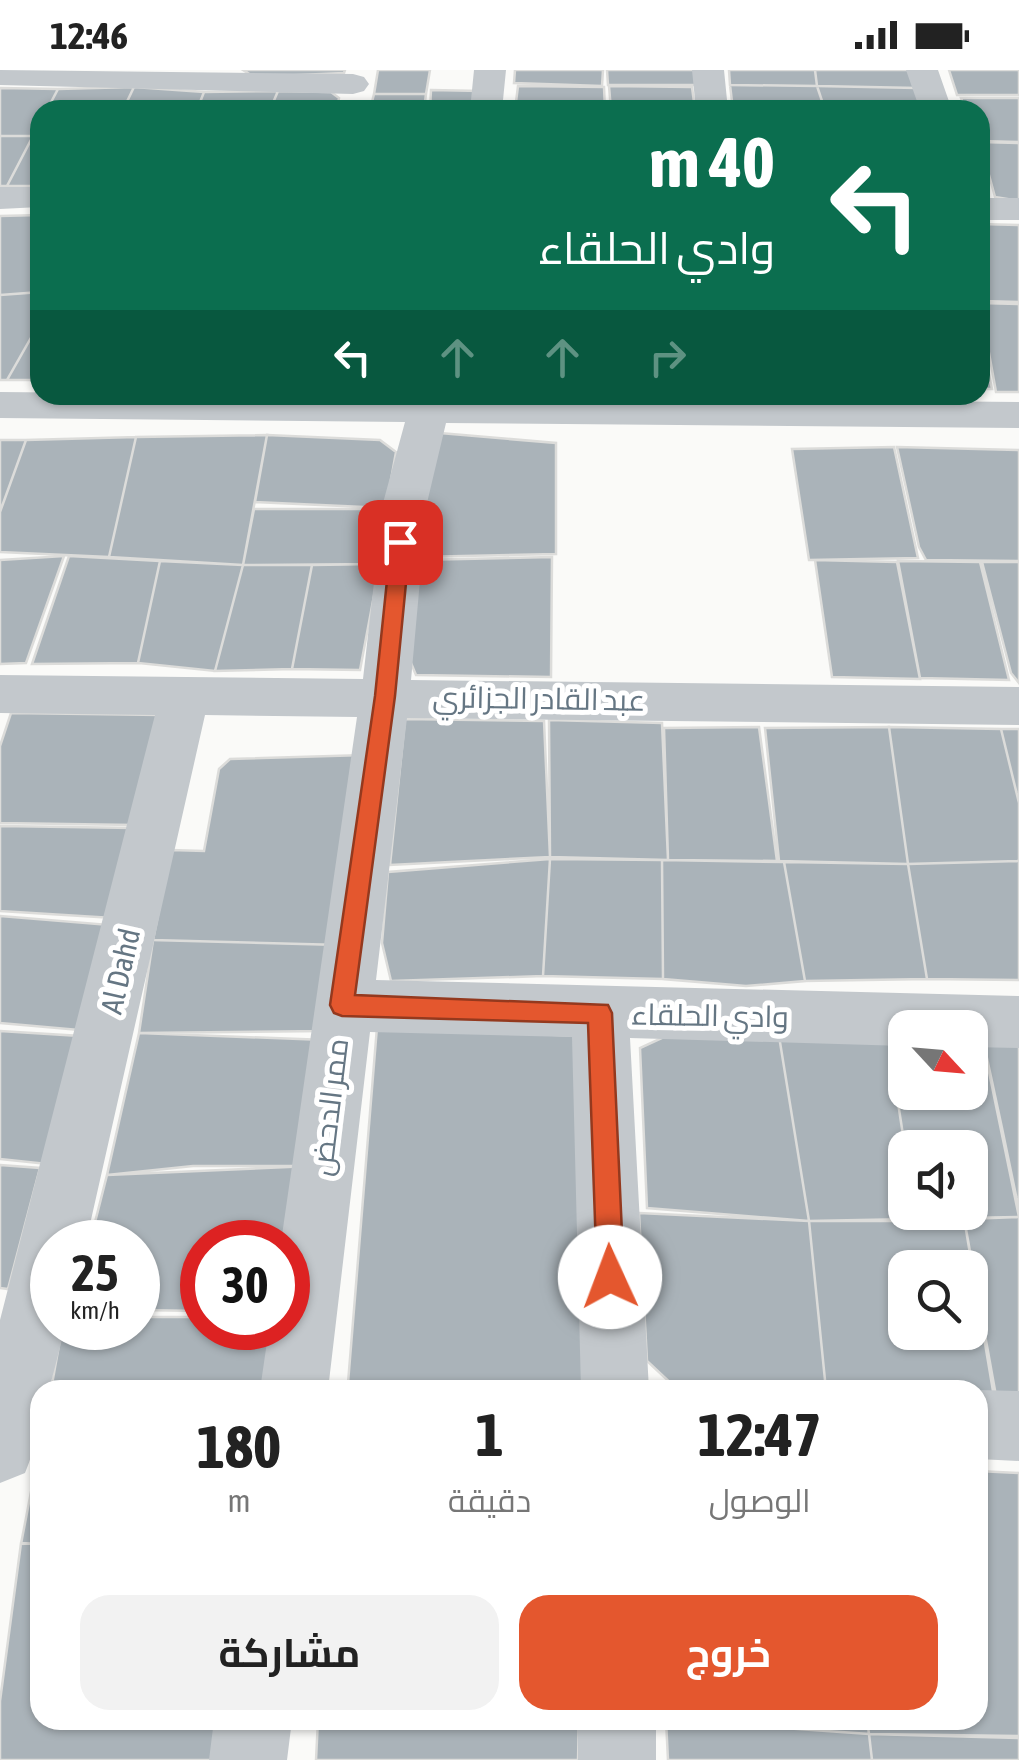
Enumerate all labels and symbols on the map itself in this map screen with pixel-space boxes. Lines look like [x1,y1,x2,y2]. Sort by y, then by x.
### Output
pin [358,500,443,585]
street label: عبد القادر الجزائري [432,679,646,724]
street label: Al Dahd [94,925,146,1017]
street label: وادي الحلقاء [631,997,789,1040]
north arrow [888,1010,988,1110]
street label: ممر الدحض [304,1036,356,1178]
speed limit sign: 30 [180,1220,310,1350]
position arrow [558,1225,662,1329]

